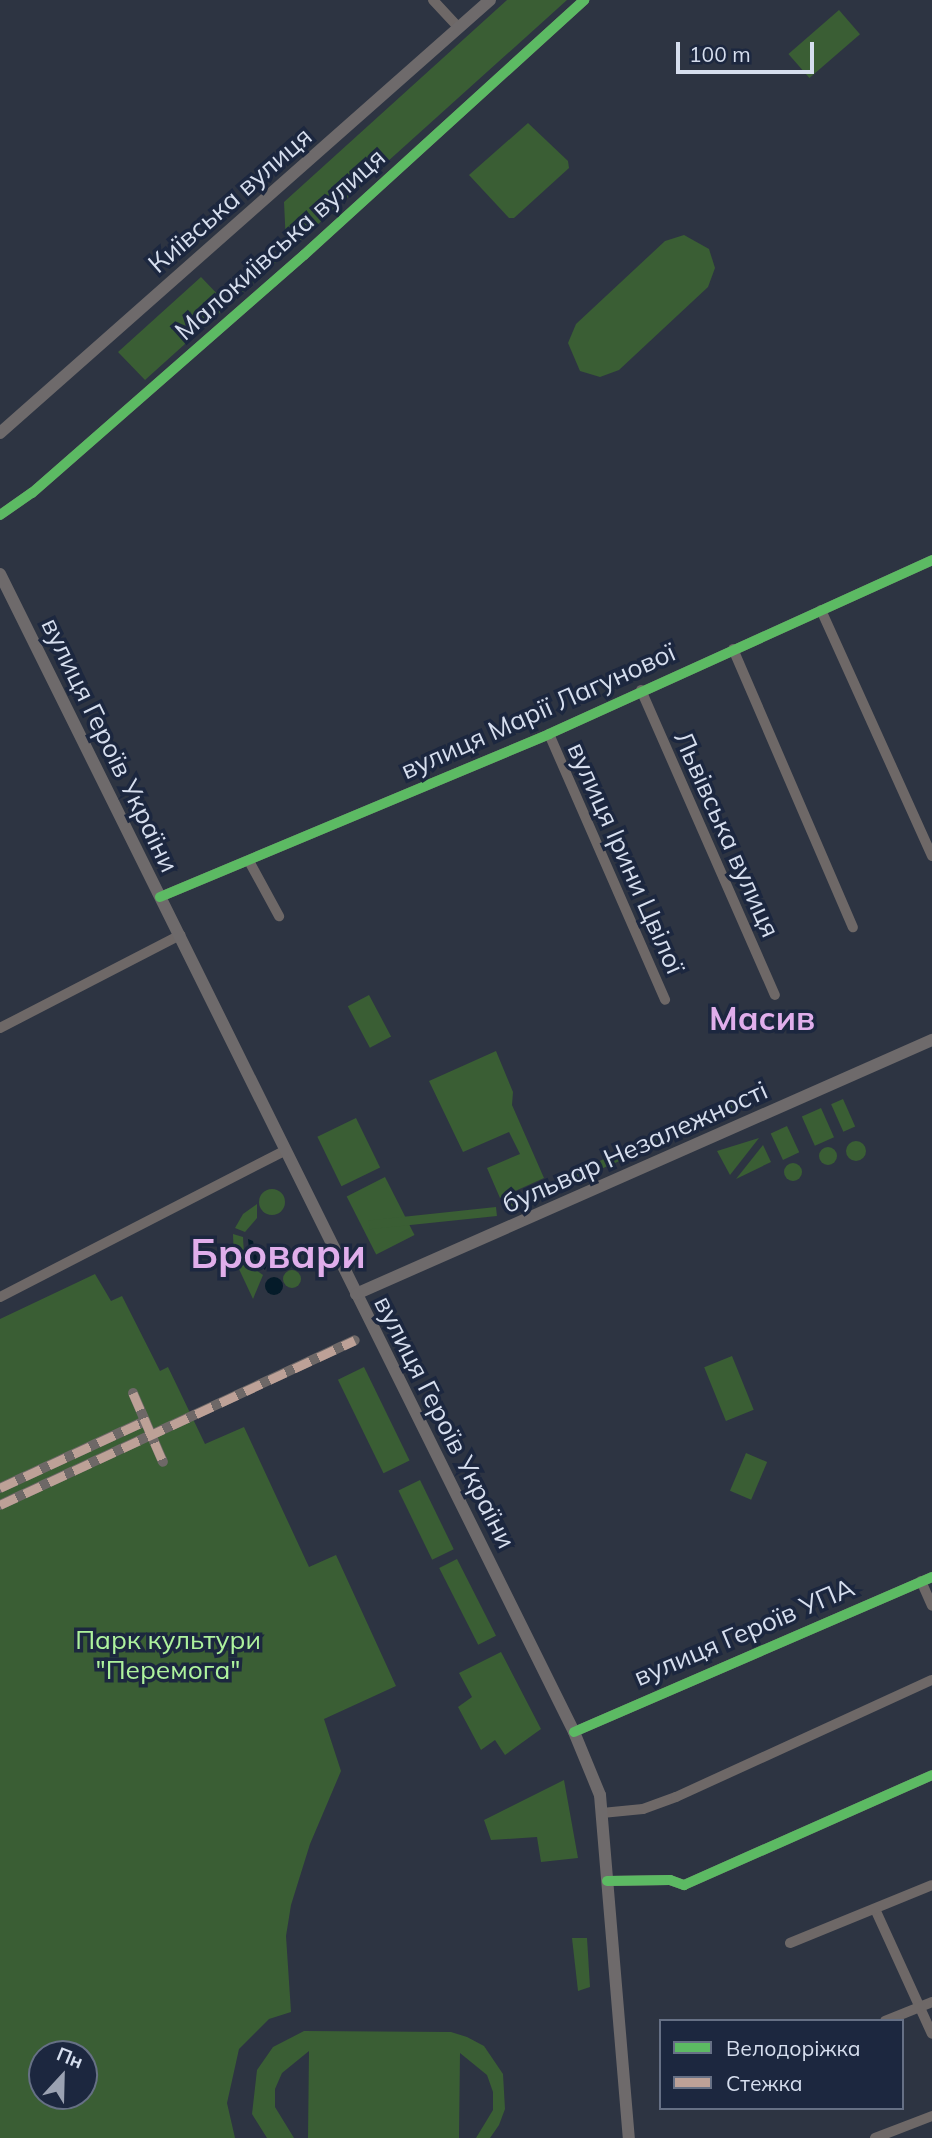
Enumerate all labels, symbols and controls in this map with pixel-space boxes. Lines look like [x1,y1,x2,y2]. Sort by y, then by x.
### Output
scale bar [680,28,818,72]
text: 100 m [689,41,751,67]
street label: Київська вулиця [142,121,318,279]
street label: Малокиївська вулиця [169,142,391,346]
street label: вулиця Героїв України [35,613,185,877]
street label: вулиця Марії Лагунової [396,636,680,786]
street label: Львівська вулиця [668,726,786,942]
street label: вулиця Ірини Цвілої [561,737,691,979]
district label: Масив [709,998,815,1038]
street label: бульвар Незалежності [498,1074,772,1220]
district label: Бровари [190,1229,366,1277]
street label: вулиця Героїв України [368,1291,522,1553]
street label: вулиця Героїв УПА [629,1572,859,1692]
park label: Парк культури "Перемога" [75,1624,261,1686]
legend [659,2019,904,2110]
text: Велодоріжка [726,2035,861,2061]
north arrow [28,2040,98,2110]
text: Пн [53,2041,87,2073]
text: Стежка [726,2070,803,2096]

